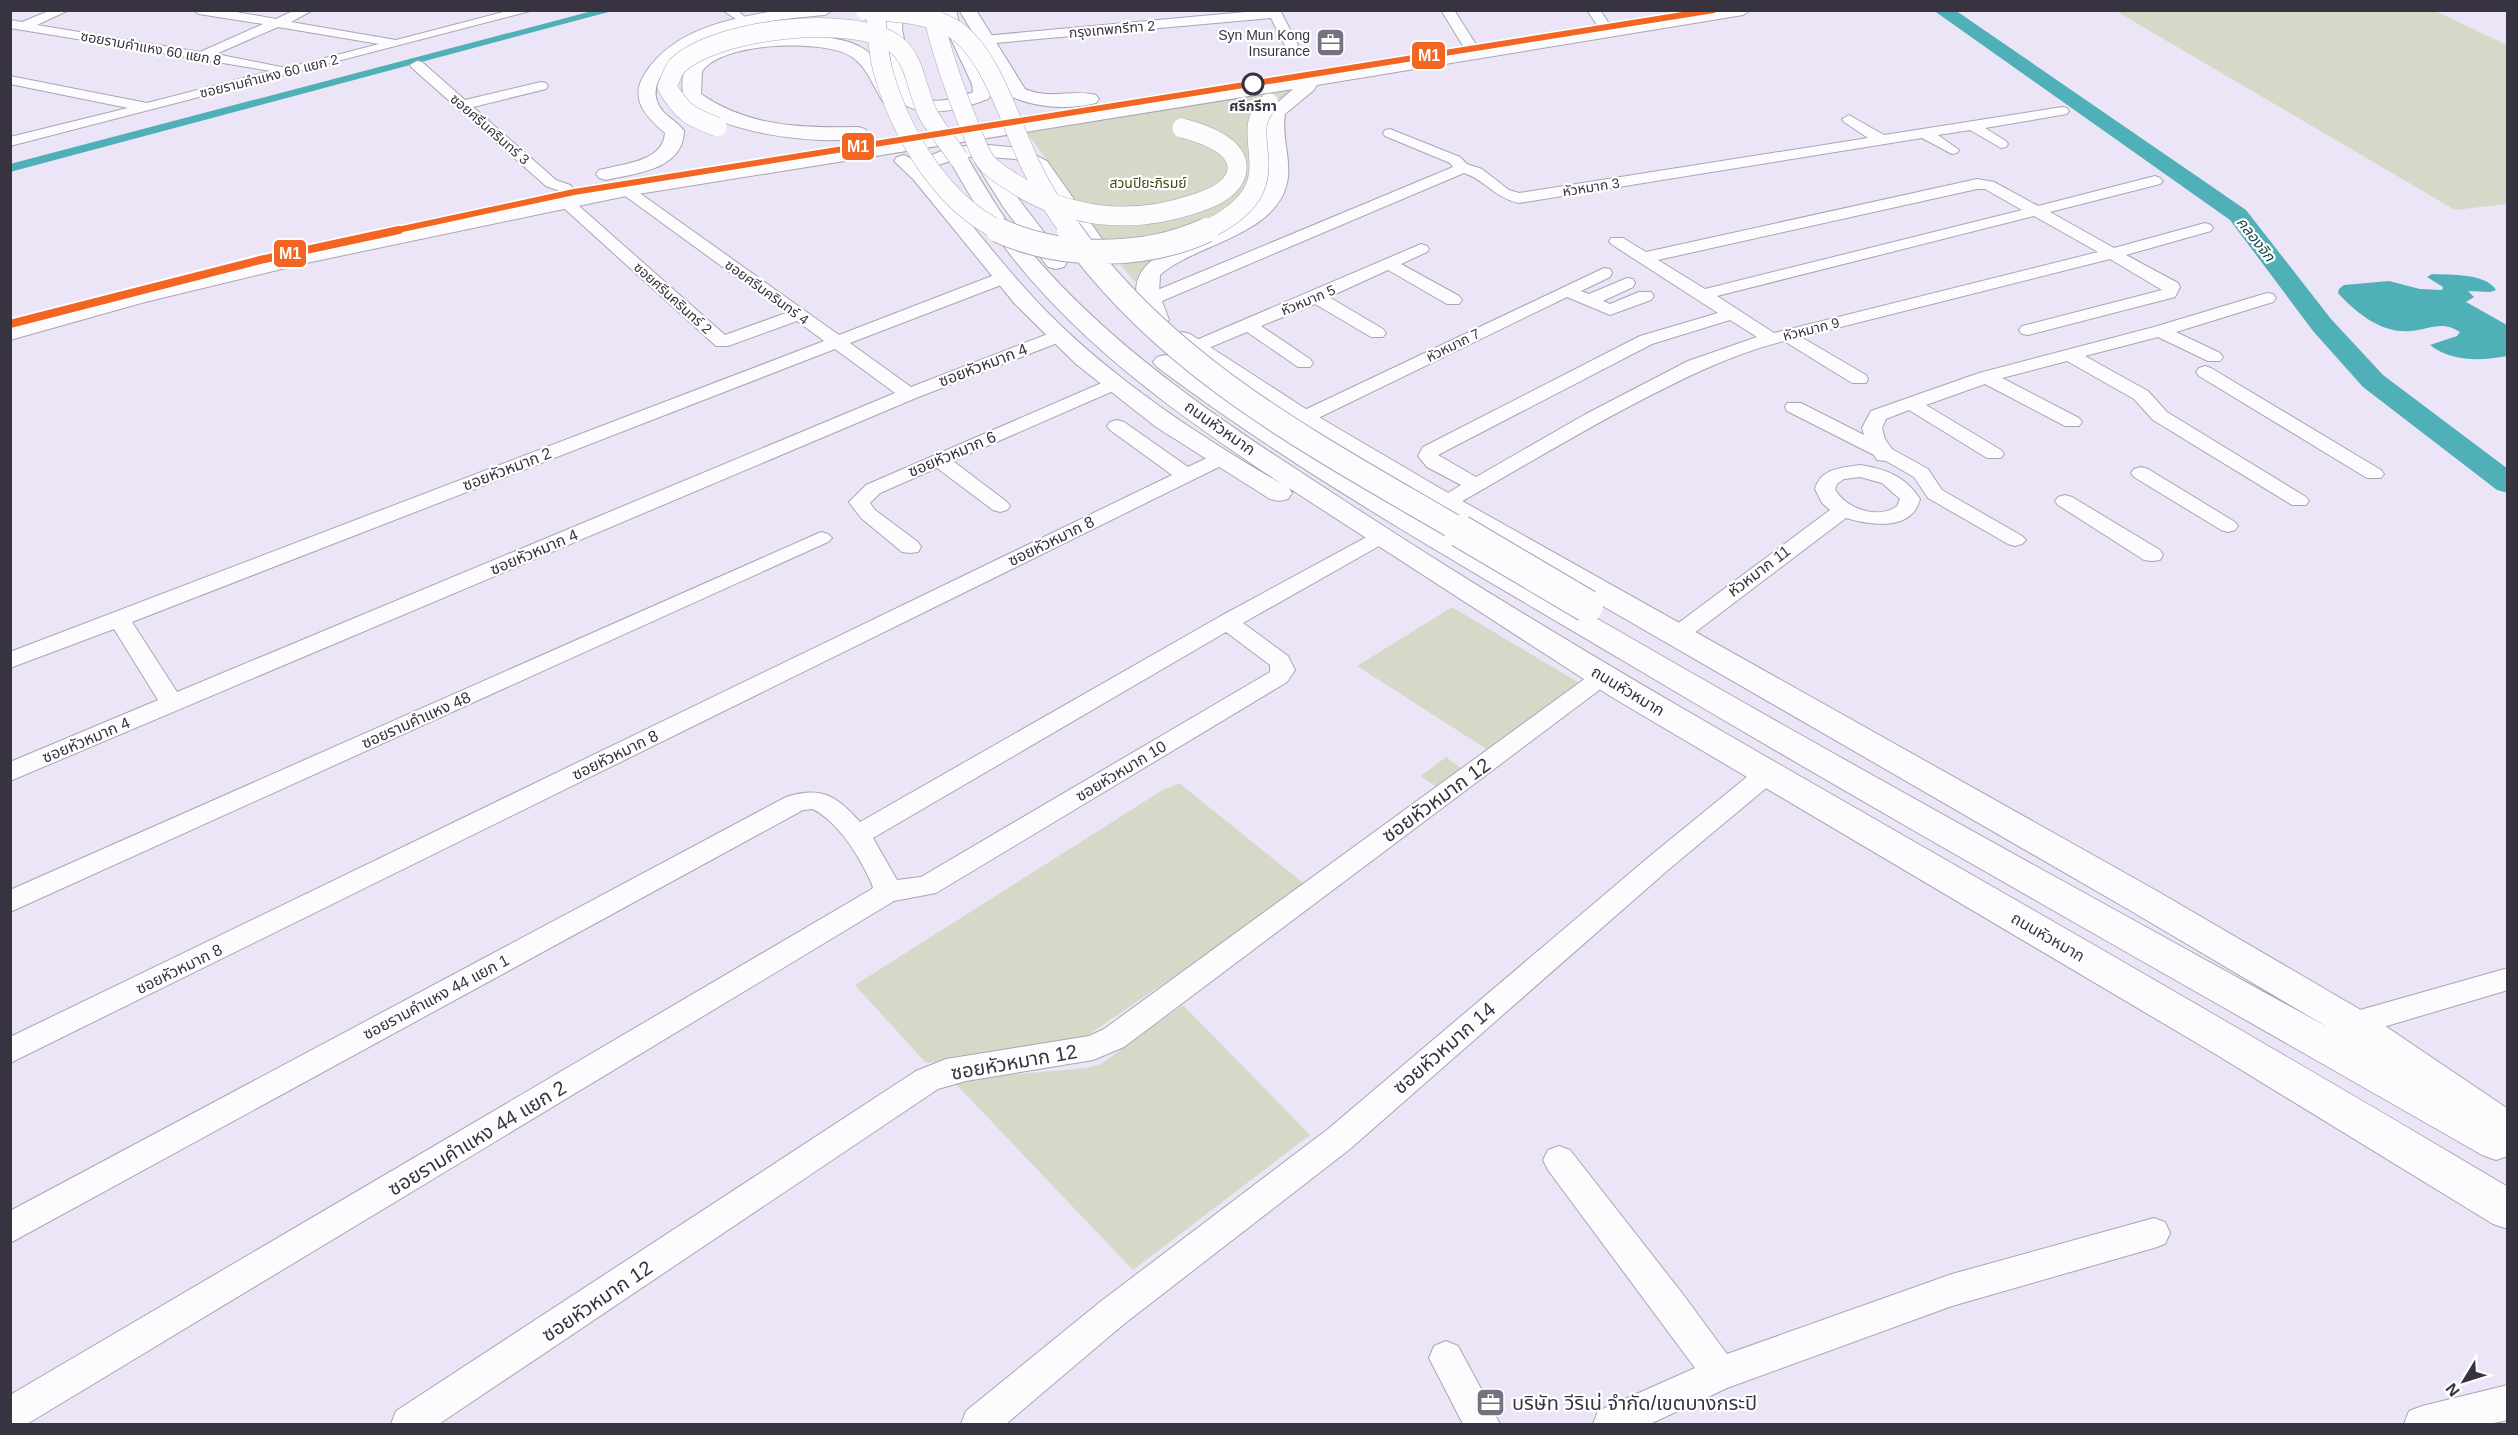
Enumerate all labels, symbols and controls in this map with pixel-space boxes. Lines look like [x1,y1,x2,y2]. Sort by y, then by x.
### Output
street label: กรุงเทพกรีฑา 2 [1068,17,1156,42]
place label: Syn Mun Kong Insurance [1218,27,1310,59]
office icon: Syn Mun Kong Insurance [1315,27,1347,59]
street label: ซอยรามคำแหง 60 แยก 8 [79,28,223,68]
line badge: M1 [1411,41,1446,70]
text: M1 [1418,47,1440,64]
street label: ซอยรามคำแหง 60 แยก 2 [198,51,340,101]
marker: ศรีกรีฑา [1242,73,1264,95]
street label: ซอยศรีนครินทร์ 3 [447,90,533,168]
place label: ศรีกรีฑา [1229,98,1277,114]
line badge: M1 [841,132,875,161]
text: M1 [847,138,869,155]
park label: สวนปิยะภิรมย์ [1109,175,1187,191]
street label: หัวหมาก 3 [1561,175,1621,199]
water label: คลองจิก [2233,214,2279,265]
line badge: M1 [273,239,307,268]
text: M1 [279,245,301,262]
street label: ซอยศรีนครินทร์ 4 [722,256,812,328]
street label: ซอยศรีนครินทร์ 2 [631,259,715,337]
street label: หัวหมาก 5 [1278,281,1338,319]
street label: หัวหมาก 9 [1781,314,1841,344]
street label: หัวหมาก 7 [1424,325,1483,365]
street label: ซอยหัวหมาก 4 [936,340,1030,390]
street label: ถนนหัวหมาก [1182,398,1258,458]
street label: ซอยหัวหมาก 6 [906,428,998,480]
street label: ซอยหัวหมาก 2 [460,444,554,494]
street label: ซอยหัวหมาก 8 [1005,513,1097,569]
street label: ซอยหัวหมาก 4 [488,526,580,578]
street label: หัวหมาก 11 [1724,542,1794,600]
street label: ถนนหัวหมาก [1589,663,1667,719]
street label: ซอยรามคำแหง 48 [359,688,473,752]
street label: ซอยหัวหมาก 4 [40,714,132,766]
street label: ซอยหัวหมาก 8 [569,727,661,783]
street label: ซอยหัวหมาก 10 [1073,737,1169,805]
street label: ซอยหัวหมาก 12 [1378,753,1494,847]
street label: ถนนหัวหมาก [2008,909,2088,965]
street label: ซอยหัวหมาก 8 [133,941,225,997]
street label: ซอยรามคำแหง 44 แยก 1 [360,951,512,1043]
street label: ซอยหัวหมาก 14 [1388,998,1500,1098]
street label: ซอยหัวหมาก 12 [949,1040,1079,1084]
street label: ซอยรามคำแหง 44 แยก 2 [384,1076,570,1200]
street label: ซอยหัวหมาก 12 [538,1256,656,1346]
north arrow [2434,1351,2494,1411]
text: N [2442,1380,2463,1400]
office icon: บริษัท วีริเน่ จำกัด/เขตบางกระปิ [1475,1387,1507,1419]
place label: บริษัท วีริเน่ จำกัด/เขตบางกระปิ [1512,1392,1757,1414]

